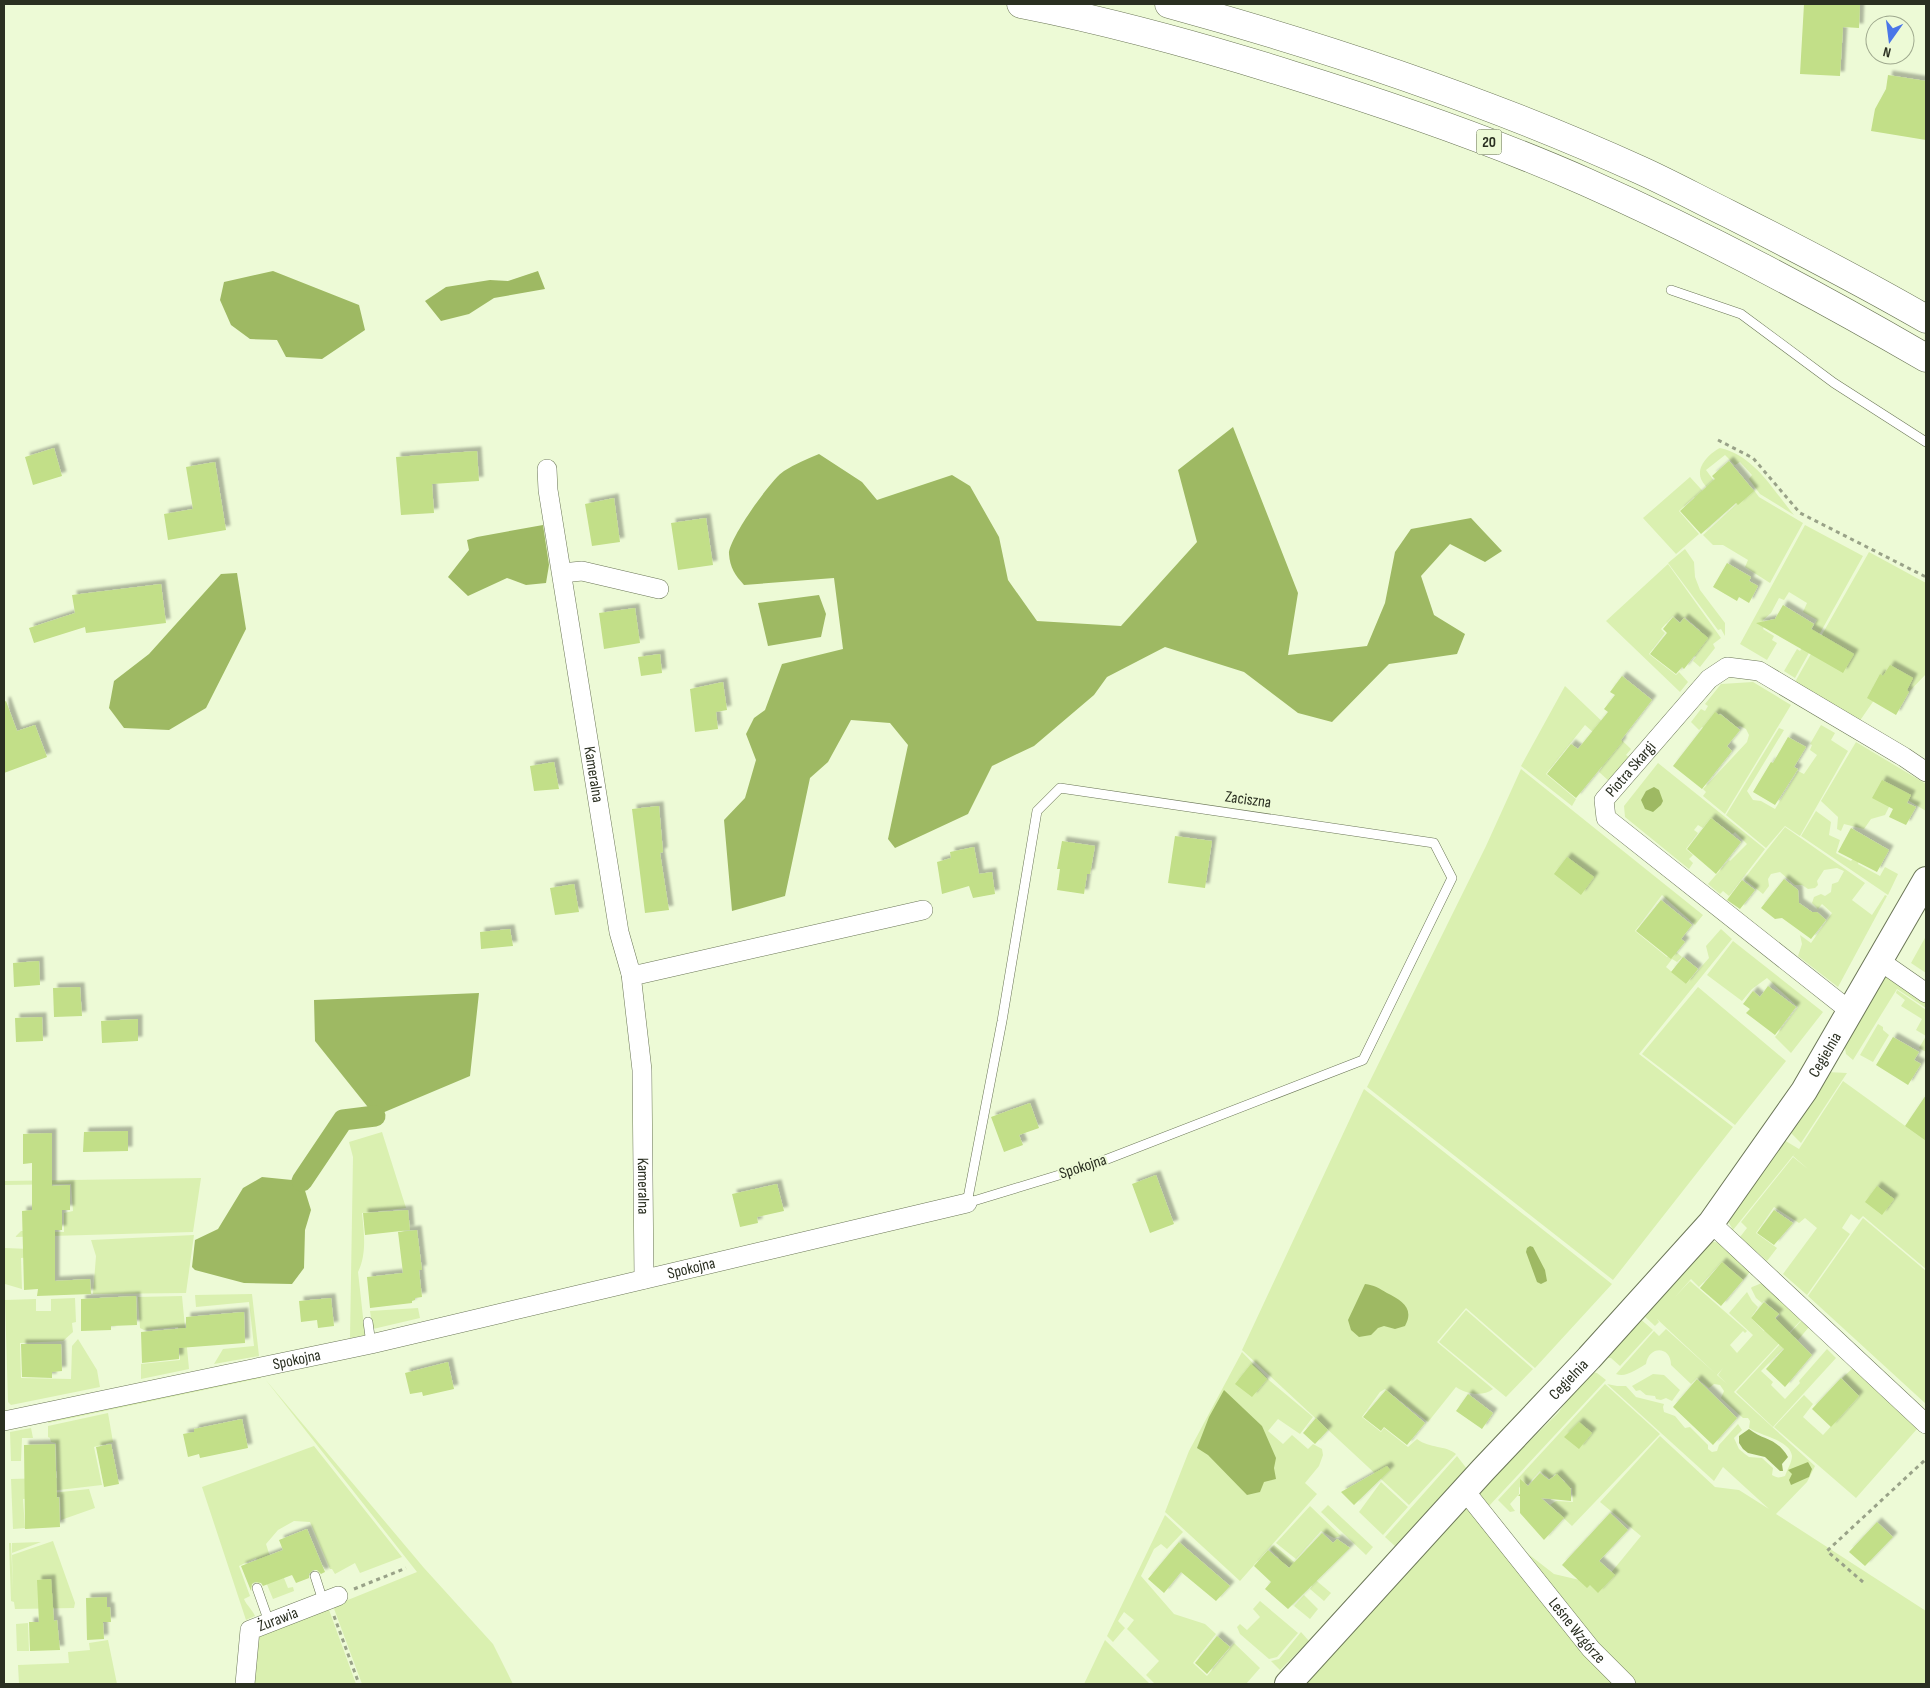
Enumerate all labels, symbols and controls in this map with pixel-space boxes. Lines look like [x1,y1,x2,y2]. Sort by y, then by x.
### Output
north arrow [1865,15,1915,65]
text: N [1881,43,1893,61]
road number: 20 [1476,130,1502,154]
street label: Piotra Skargi [1602,738,1660,801]
street label: Kameralna [580,745,608,804]
street label: Zaciszna [1224,787,1272,813]
street label: Cegielnia [1804,1029,1845,1081]
street label: Spokojna [1057,1150,1109,1184]
street label: Kameralna [633,1158,653,1214]
street label: Spokojna [665,1253,717,1283]
street label: Spokojna [271,1345,322,1374]
street label: Cegielnia [1545,1355,1592,1404]
street label: Leśne Wzgórze [1544,1594,1609,1667]
street label: Żurawia [255,1603,301,1636]

